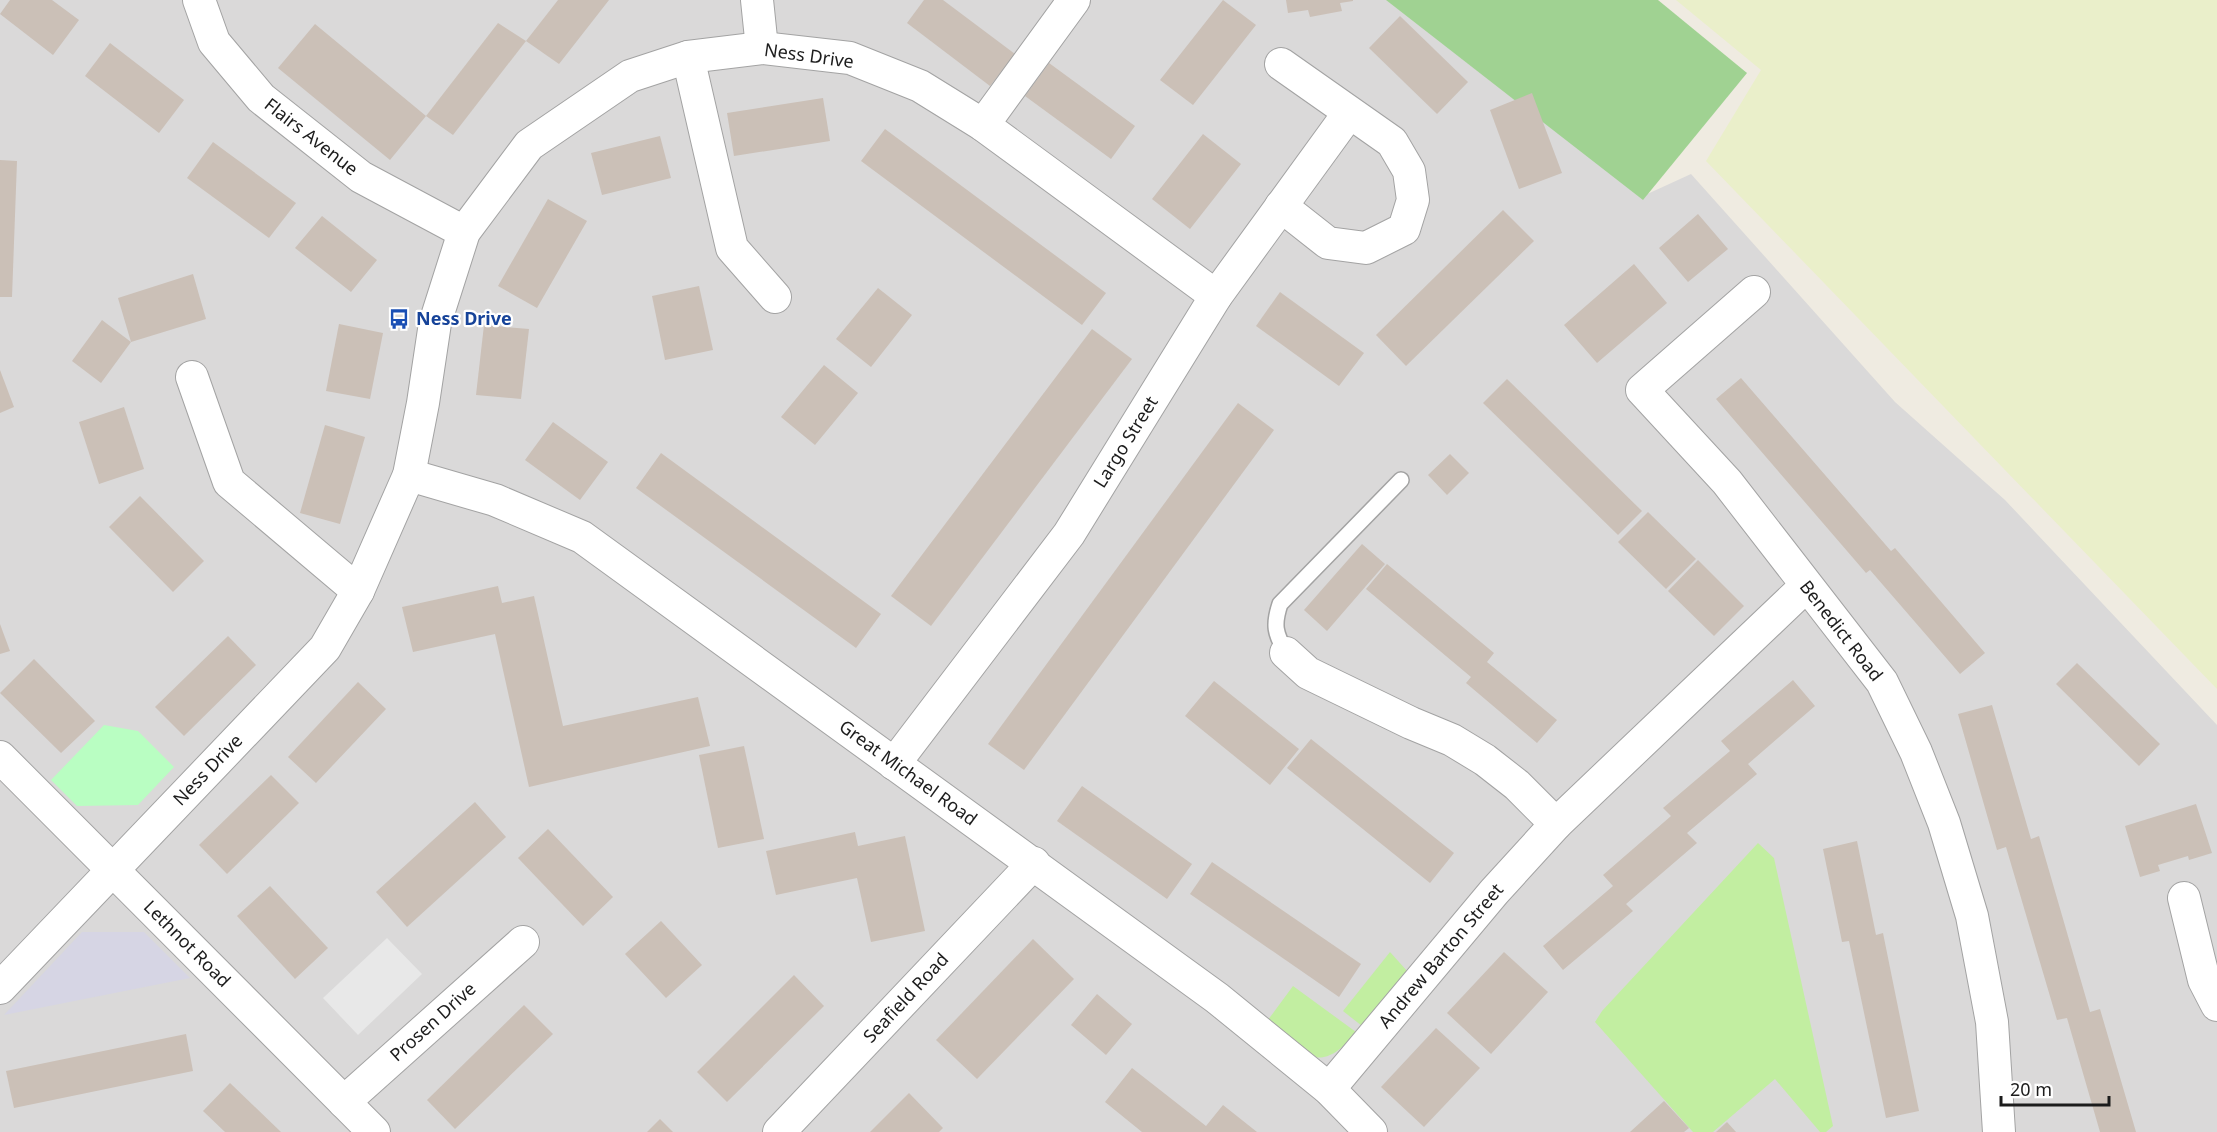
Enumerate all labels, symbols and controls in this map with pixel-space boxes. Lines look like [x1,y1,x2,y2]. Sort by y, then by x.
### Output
street label: Ness Drive [763,37,856,73]
street label: Flairs Avenue [260,92,363,180]
place label: Ness Drive [416,306,512,330]
bus stop icon: Ness Drive [387,307,411,331]
street label: Largo Street [1088,391,1163,492]
street label: Benedict Road [1795,575,1889,686]
street label: Great Michael Road [835,714,982,830]
street label: Ness Drive [167,728,247,810]
street label: Andrew Barton Street [1373,878,1508,1033]
street label: Lethnot Road [139,895,236,992]
street label: Seafield Road [857,947,953,1047]
street label: Prosen Drive [384,976,480,1066]
scale bar [2001,1069,2109,1107]
text: 20 m [2010,1077,2052,1101]

